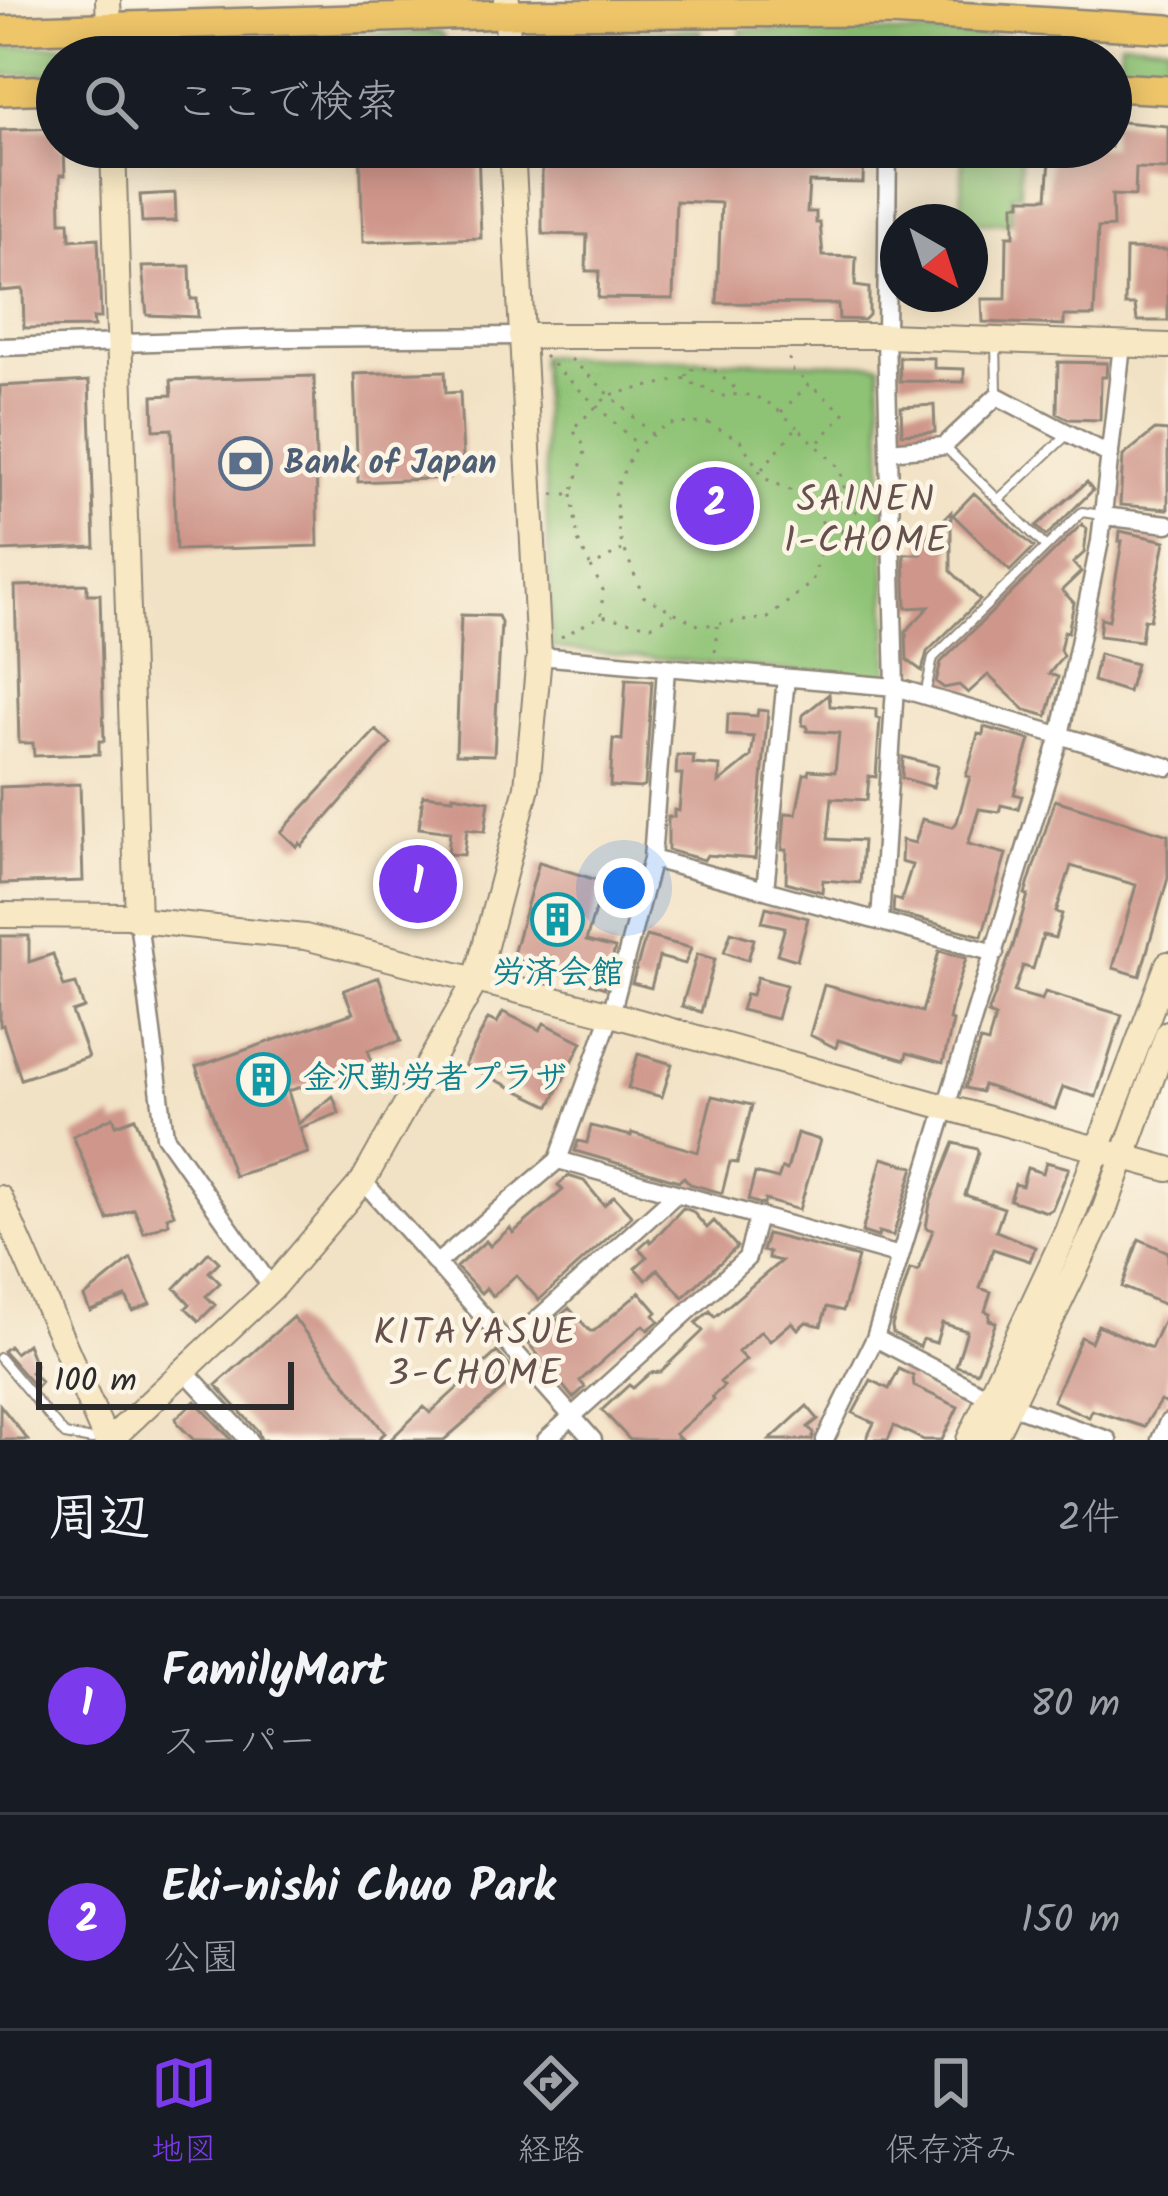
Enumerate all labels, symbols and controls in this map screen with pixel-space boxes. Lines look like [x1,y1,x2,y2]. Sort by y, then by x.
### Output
search box [36,36,1132,168]
text: ここで検索 [174,68,399,140]
icon: search [78,69,144,135]
north arrow [880,204,988,312]
bank icon: Bank of Japan [217,436,273,492]
place label: Bank of Japan [284,438,497,491]
pin: 2 [676,461,754,551]
district label: SAINEN 1-CHOME [784,473,950,571]
pin: 1 [379,839,457,929]
your location [594,858,654,918]
building icon: 労済会館 [530,892,586,948]
place label: 労済会館 [492,948,624,1001]
building icon: 金沢勤労者プラザ [236,1051,292,1107]
place label: 金沢勤労者プラザ [303,1053,567,1106]
district label: KITAYASUE 3-CHOME [374,1306,578,1404]
scale bar [36,1356,294,1409]
text: 100 m [54,1356,137,1409]
text: 周辺 [48,1480,150,1561]
text: 2件 [1058,1489,1120,1551]
text: FamilyMart [162,1637,387,1709]
text: 1 [81,1675,93,1737]
text: 80 m [1030,1675,1120,1737]
text: スーパー [162,1713,316,1775]
text: Eki-nishi Chuo Park [162,1853,556,1925]
text: 2 [76,1891,98,1953]
text: 150 m [1021,1891,1120,1953]
text: 公園 [162,1929,240,1991]
tab: 地図 [151,2050,217,2178]
tab: 経路 [518,2050,584,2178]
tab: 保存済み [885,2050,1017,2178]

